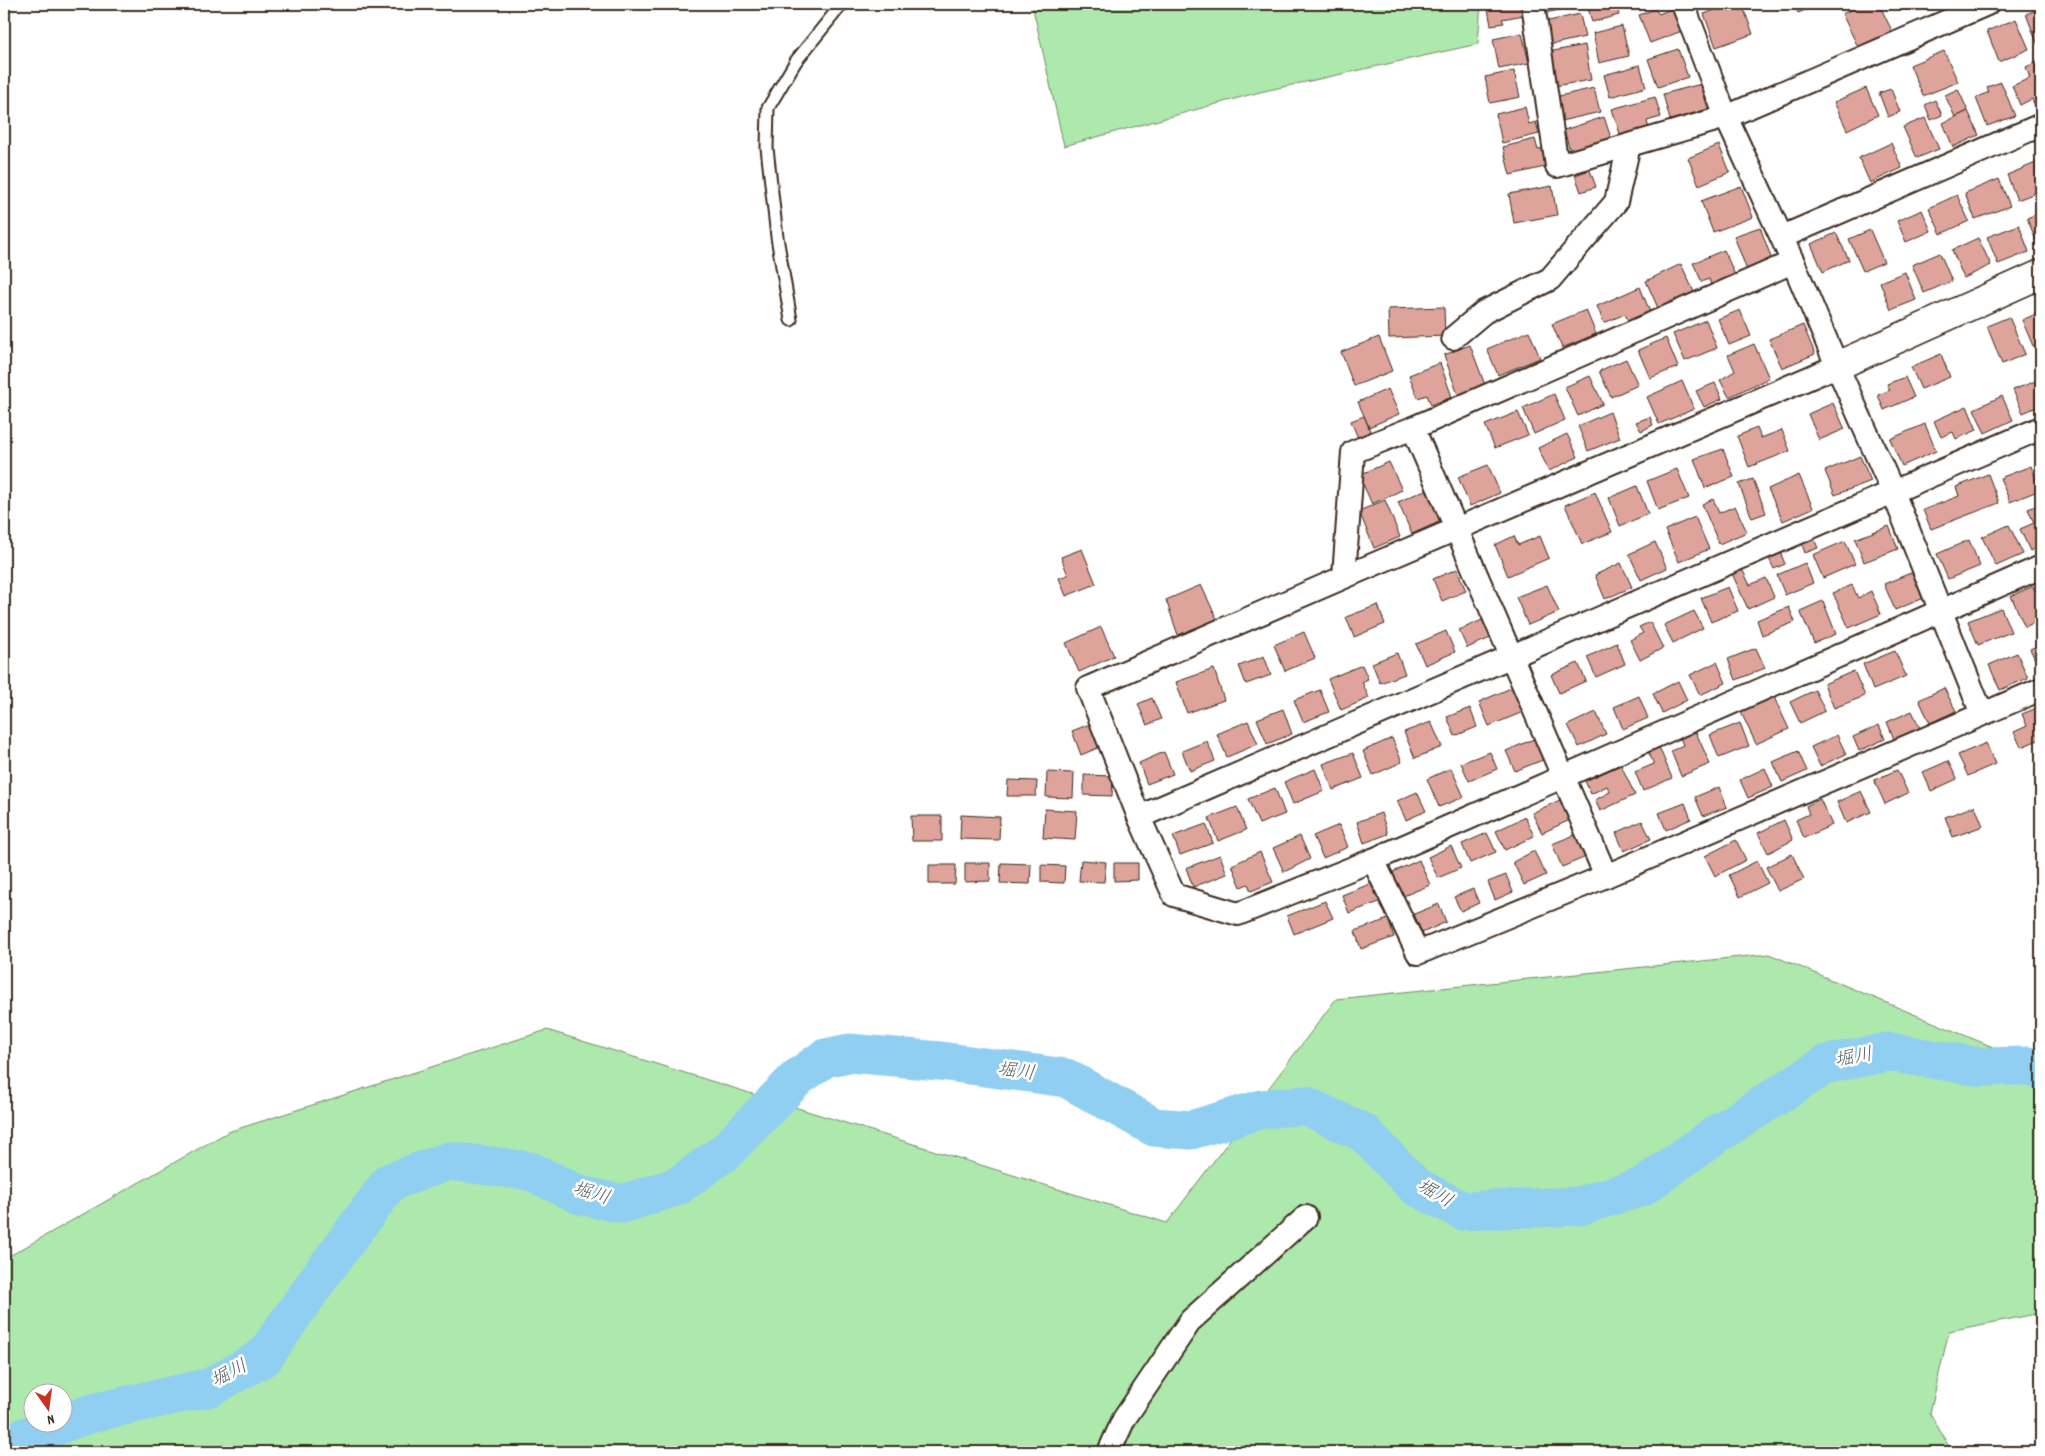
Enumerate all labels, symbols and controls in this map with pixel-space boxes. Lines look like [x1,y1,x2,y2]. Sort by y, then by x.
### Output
water label: 堀川 [1833,1042,1875,1076]
water label: 堀川 [995,1057,1037,1089]
water label: 堀川 [1411,1174,1457,1216]
water label: 堀川 [569,1177,613,1213]
water label: 堀川 [207,1354,253,1396]
north arrow [22,1384,72,1434]
text: N [45,1408,56,1429]

